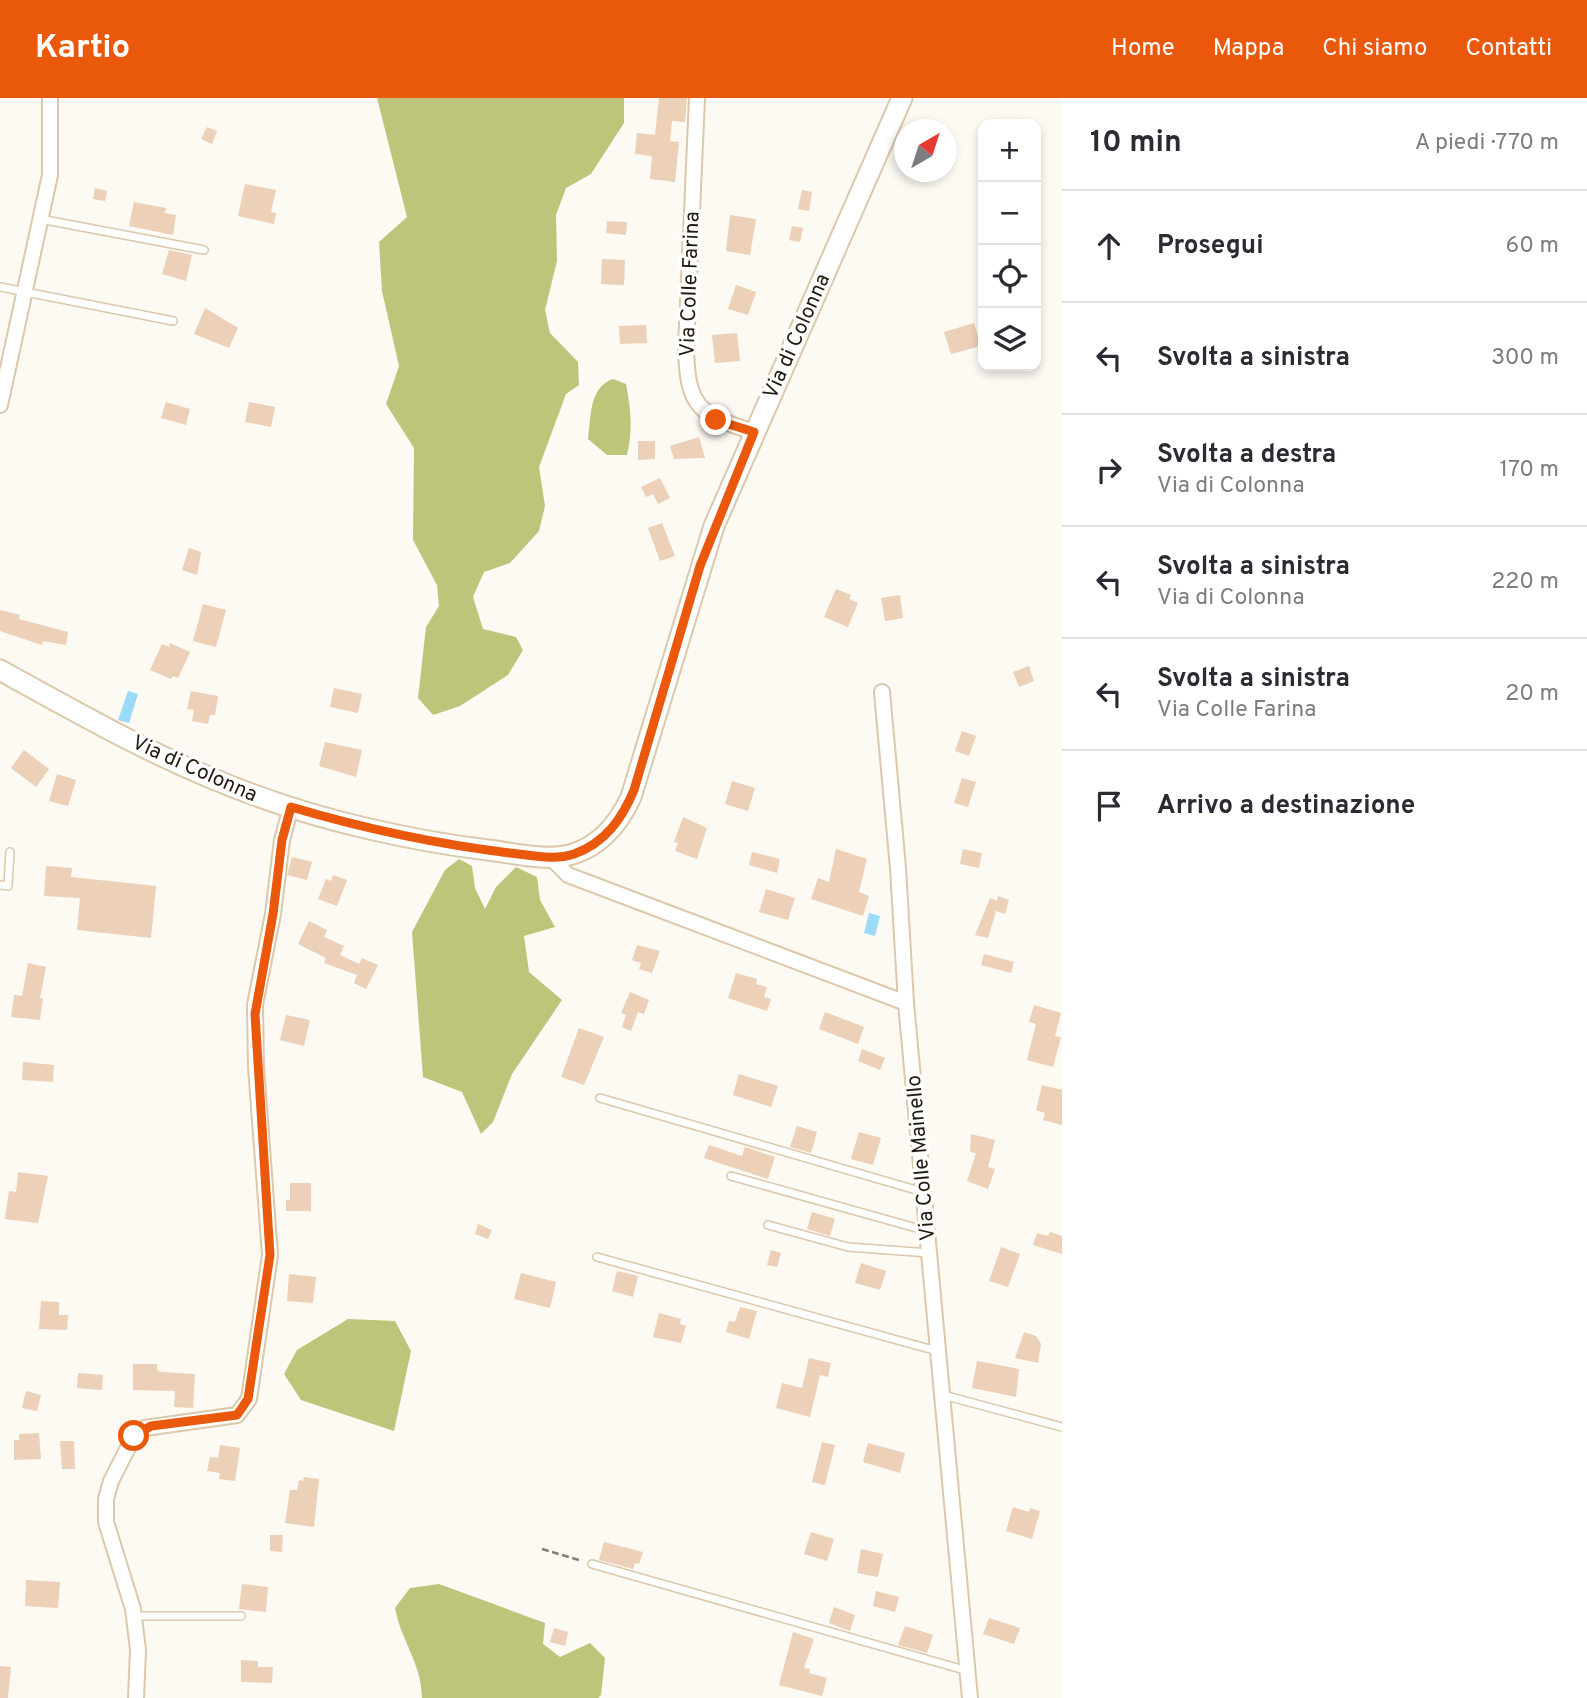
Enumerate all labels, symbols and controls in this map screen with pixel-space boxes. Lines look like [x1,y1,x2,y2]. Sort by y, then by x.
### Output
text: Kartio [35,28,130,70]
text: Home [1111,34,1175,64]
text: Mappa [1213,34,1284,64]
text: Chi siamo [1322,34,1427,64]
text: Contatti [1465,34,1552,64]
north arrow [894,119,957,182]
map controls [978,119,1041,371]
button: + [978,119,1041,182]
text: 10 min [1090,125,1182,162]
text: A piedi · 770 m [1415,129,1559,158]
button: − [978,182,1041,245]
street label: Via Colle Farina [674,211,707,357]
icon: ahead [1090,227,1128,265]
text: Prosegui [1157,230,1264,263]
text: 60 m [1506,232,1559,261]
button: locate [978,245,1041,308]
street label: Via di Colonna [758,270,837,404]
button: layers [978,308,1041,371]
icon: left [1090,339,1128,377]
text: Svolta a sinistra [1157,342,1350,375]
text: 300 m [1491,344,1559,373]
route end [700,404,731,435]
text: Svolta a destra [1157,439,1336,472]
icon: right [1090,451,1128,489]
text: 170 m [1500,456,1559,485]
text: Via di Colonna [1157,472,1305,501]
text: Svolta a sinistra [1157,551,1350,584]
icon: left [1090,563,1128,601]
text: 220 m [1491,568,1559,597]
text: Via di Colonna [1157,584,1305,613]
text: Svolta a sinistra [1157,663,1350,696]
icon: left [1090,675,1128,713]
text: 20 m [1505,680,1559,709]
text: Via Colle Farina [1157,696,1316,725]
street label: Via di Colonna [127,730,261,809]
icon: arrive [1090,787,1128,825]
text: Arrivo a destinazione [1157,790,1415,823]
street label: Via Colle Mainello [901,1074,942,1242]
route start [118,1420,149,1451]

